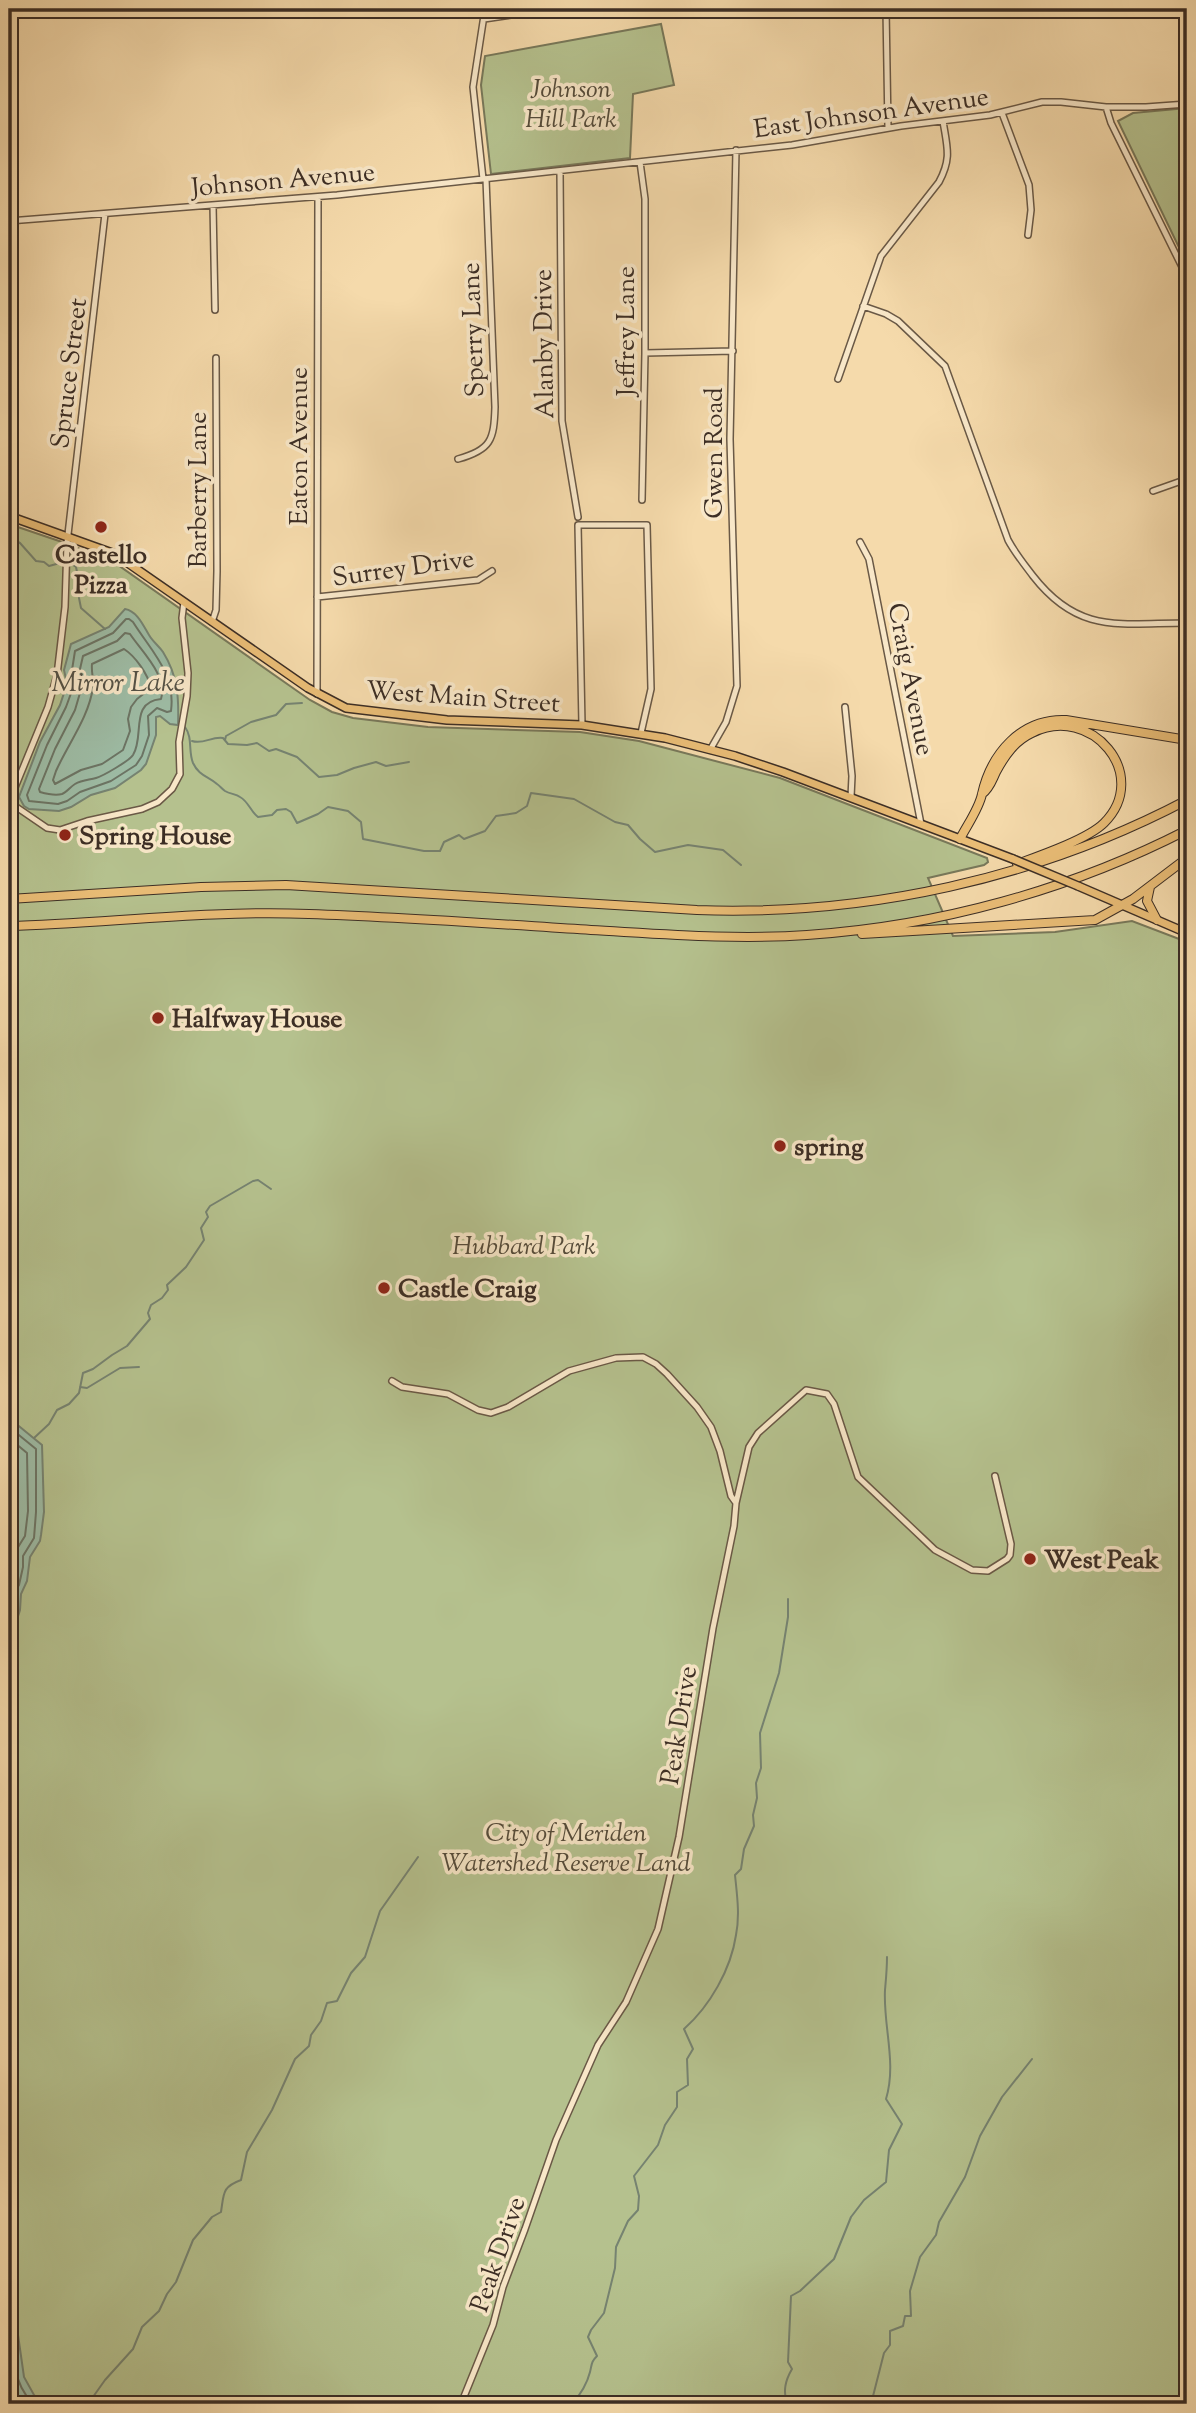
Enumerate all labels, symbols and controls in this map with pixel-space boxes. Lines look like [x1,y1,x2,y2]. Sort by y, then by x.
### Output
park label: Johnson Hill Park [525,72,617,139]
street label: East Johnson Avenue [752,80,991,149]
street label: Johnson Avenue [188,155,377,208]
street label: Sperry Lane [454,262,495,398]
street label: Jeffrey Lane [609,266,646,398]
street label: Alanby Drive [526,269,565,419]
street label: Spruce Street [43,296,98,451]
street label: Eaton Avenue [282,367,319,525]
street label: Gwen Road [697,387,734,519]
street label: Barberry Lane [181,412,218,568]
marker: Castello Pizza [93,519,109,535]
place label: Castello Pizza [55,538,147,605]
street label: Surrey Drive [330,541,477,598]
street label: Craig Avenue [877,600,942,759]
water label: Mirror Lake [51,664,185,704]
street label: West Main Street [365,673,561,724]
place label: Spring House [79,819,232,856]
marker: Spring House [57,827,73,843]
place label: Halfway House [172,1002,342,1039]
marker: Halfway House [150,1010,166,1026]
place label: spring [794,1130,864,1167]
marker: spring [772,1138,788,1154]
park label: Hubbard Park [452,1229,596,1266]
place label: Castle Craig [398,1272,537,1309]
marker: Castle Craig [376,1280,392,1296]
place label: West Peak [1044,1543,1160,1580]
marker: West Peak [1022,1551,1038,1567]
street label: Peak Drive [653,1663,708,1788]
park label: City of Meriden Watershed Reserve Land [441,1816,691,1883]
street label: Peak Drive [462,2192,536,2318]

